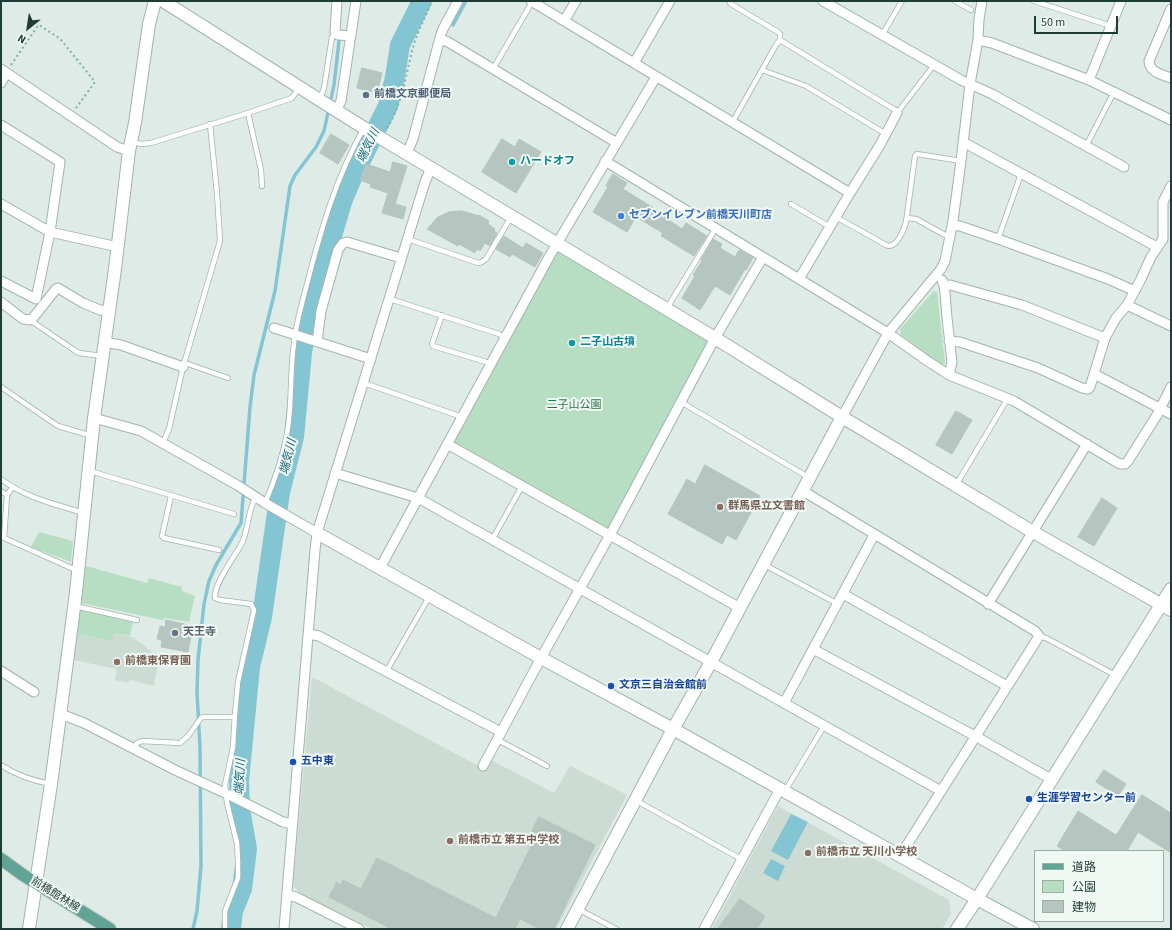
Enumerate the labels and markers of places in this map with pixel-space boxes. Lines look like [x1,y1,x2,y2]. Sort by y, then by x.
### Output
place label: 前橋文京郵便局 [374,88,451,102]
marker: 前橋文京郵便局 [361,90,371,100]
place label: ハードオフ [520,155,575,169]
marker: ハードオフ [507,157,517,167]
place label: セブンイレブン前橋天川町店 [629,209,772,223]
marker: セブンイレブン前橋天川町店 [616,211,626,221]
place label: 二子山古墳 [580,336,635,350]
marker: 二子山古墳 [567,338,577,348]
place label: 群馬県立文書館 [728,500,805,514]
marker: 群馬県立文書館 [715,502,725,512]
place label: 天王寺 [183,626,216,640]
marker: 天王寺 [170,628,180,638]
place label: 前橋東保育園 [125,655,191,669]
marker: 前橋東保育園 [112,657,122,667]
place label: 文京三自治会館前 [619,679,707,693]
marker: 文京三自治会館前 [606,681,616,691]
place label: 五中東 [301,755,334,769]
marker: 五中東 [288,757,298,767]
place label: 生涯学習センター前 [1037,792,1136,806]
marker: 生涯学習センター前 [1024,794,1034,804]
place label: 前橋市立 第五中学校 [458,834,559,848]
marker: 前橋市立 第五中学校 [445,836,455,846]
place label: 前橋市立 天川小学校 [816,846,917,860]
marker: 前橋市立 天川小学校 [803,848,813,858]

